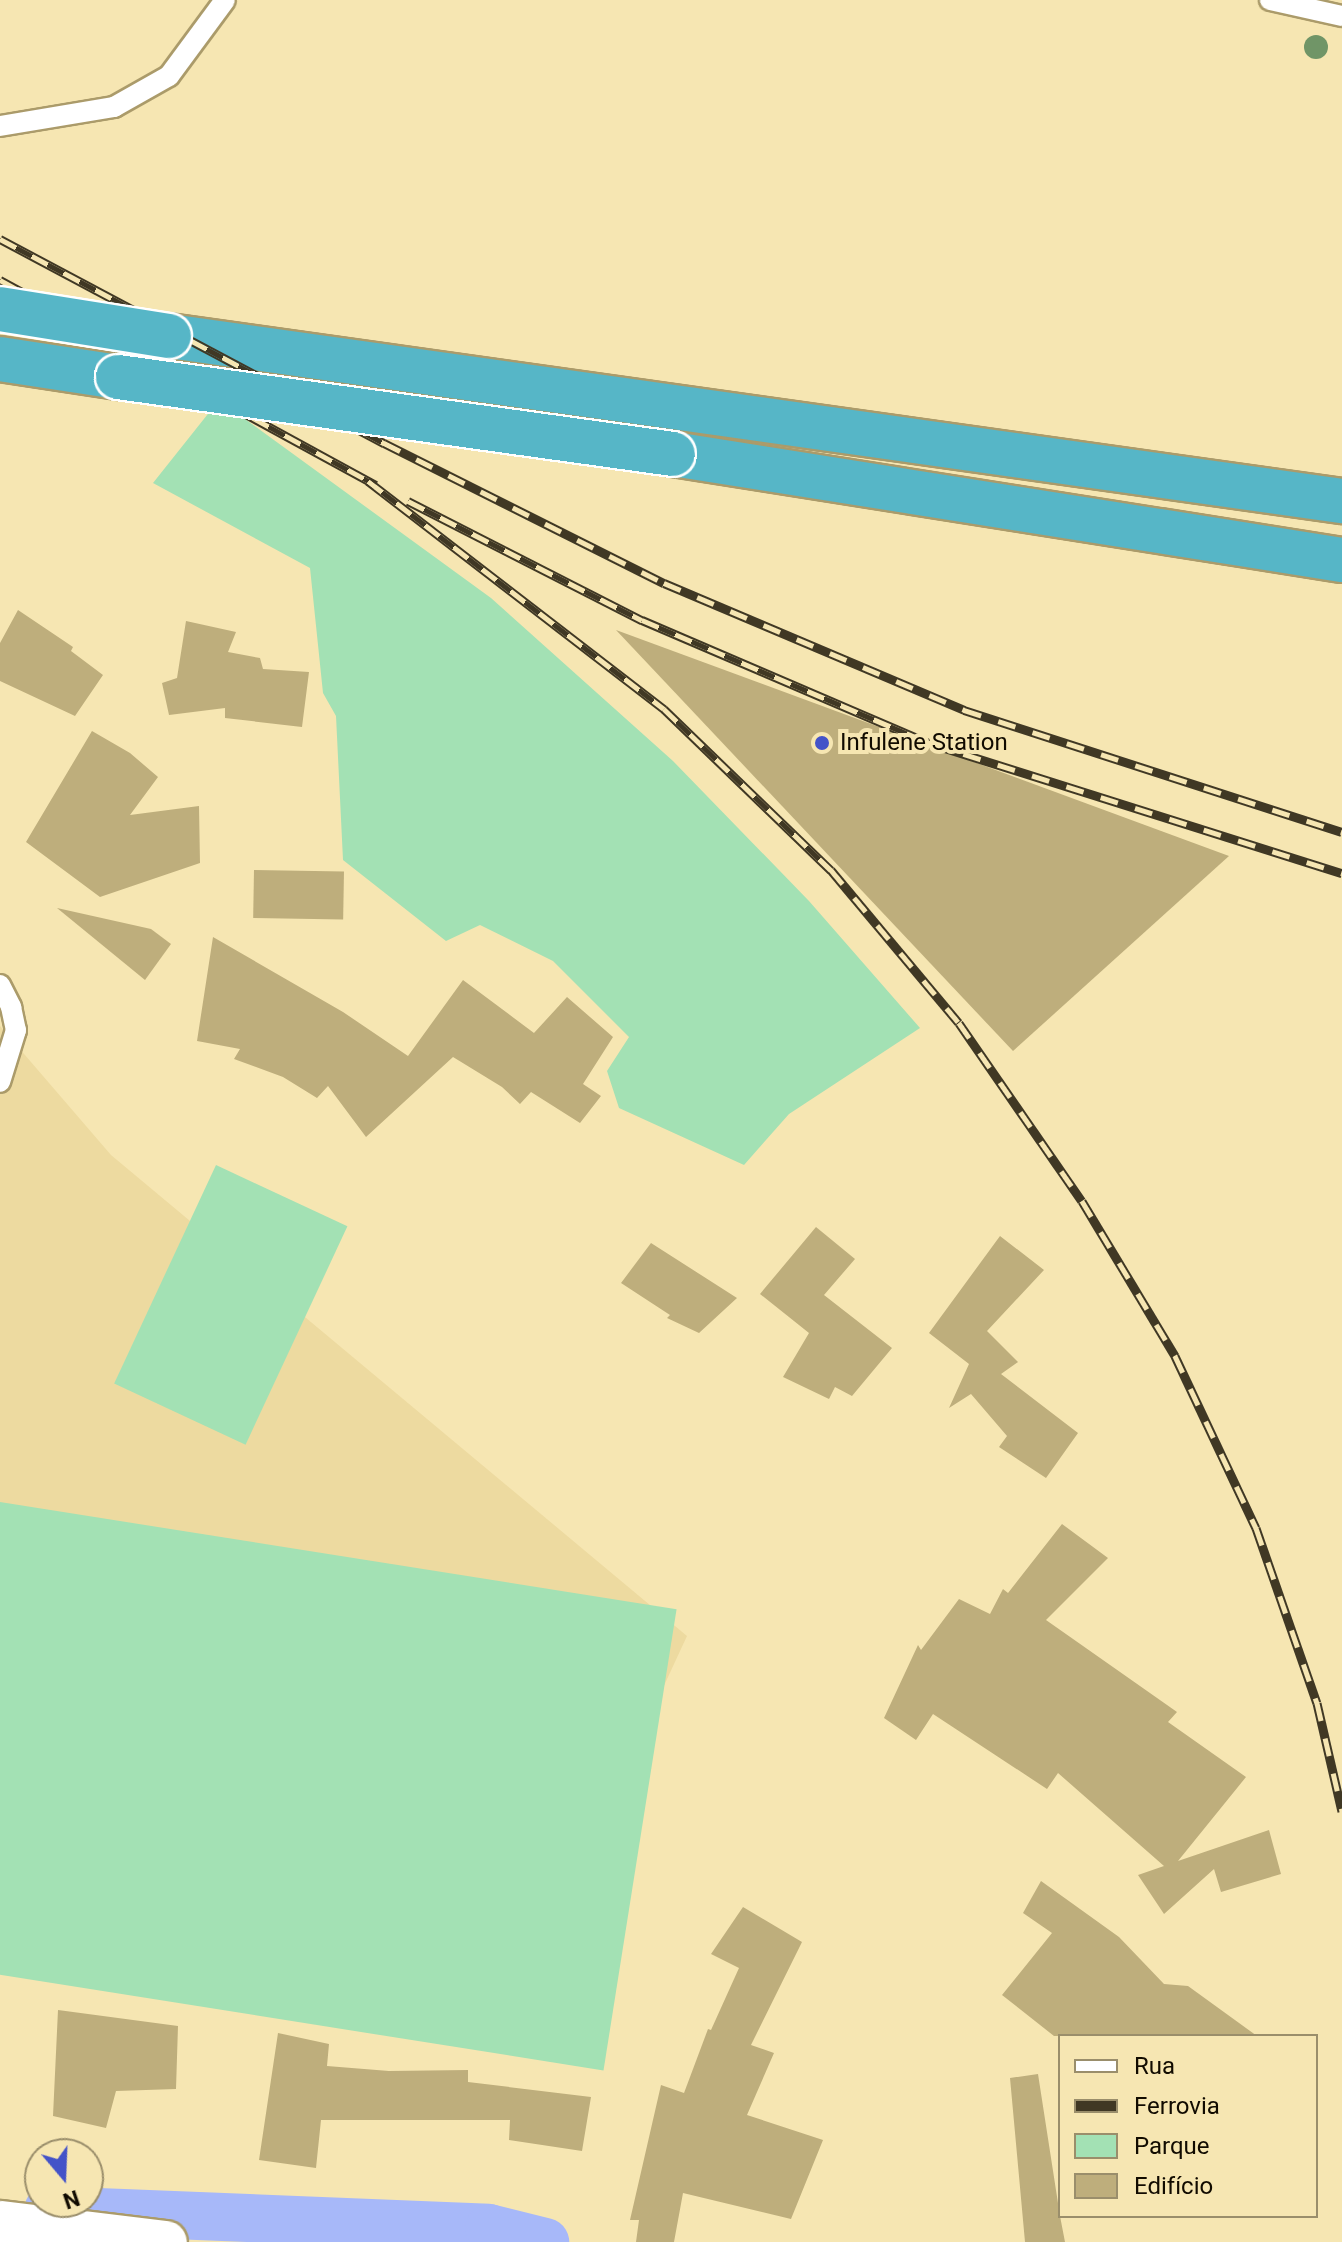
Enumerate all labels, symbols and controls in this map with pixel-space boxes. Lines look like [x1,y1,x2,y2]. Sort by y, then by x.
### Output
place label: Infulene Station [840,729,1008,757]
marker: Infulene Station [811,732,833,754]
legend [1058,2034,1318,2218]
text: Rua [1134,2052,1175,2080]
text: Ferrovia [1134,2092,1220,2120]
text: Parque [1134,2132,1210,2160]
north arrow [24,2138,104,2218]
text: Edifício [1134,2172,1213,2200]
text: N [60,2185,83,2214]

